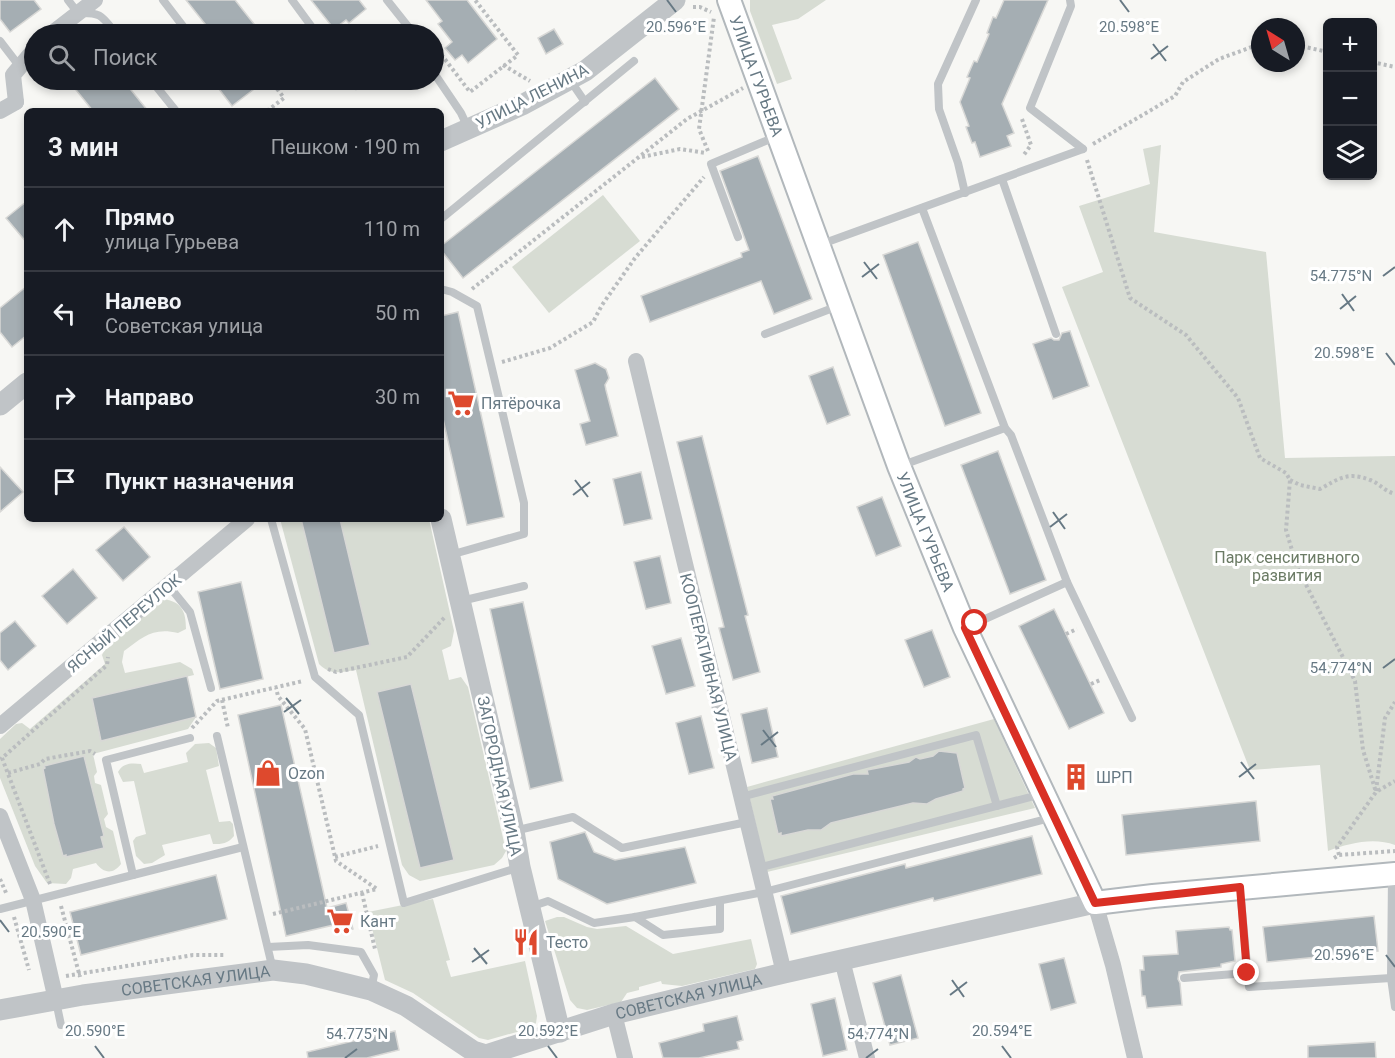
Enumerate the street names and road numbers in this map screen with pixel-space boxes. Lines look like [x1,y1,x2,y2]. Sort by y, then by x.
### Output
street label: УЛИЦА ГУРЬЕВА [726,13,787,140]
street label: УЛИЦА ЛЕНИНА [473,60,592,133]
street label: УЛИЦА ГУРЬЕВА [893,469,958,595]
street label: ЯСНЫЙ ПЕРЕУЛОК [63,570,186,677]
street label: КООПЕРАТИВНАЯ УЛИЦА [676,571,741,763]
street label: ЗАГОРОДНАЯ УЛИЦА [473,694,526,858]
street label: СОВЕТСКАЯ УЛИЦА [120,961,272,1000]
street label: СОВЕТСКАЯ УЛИЦА [614,970,764,1023]

